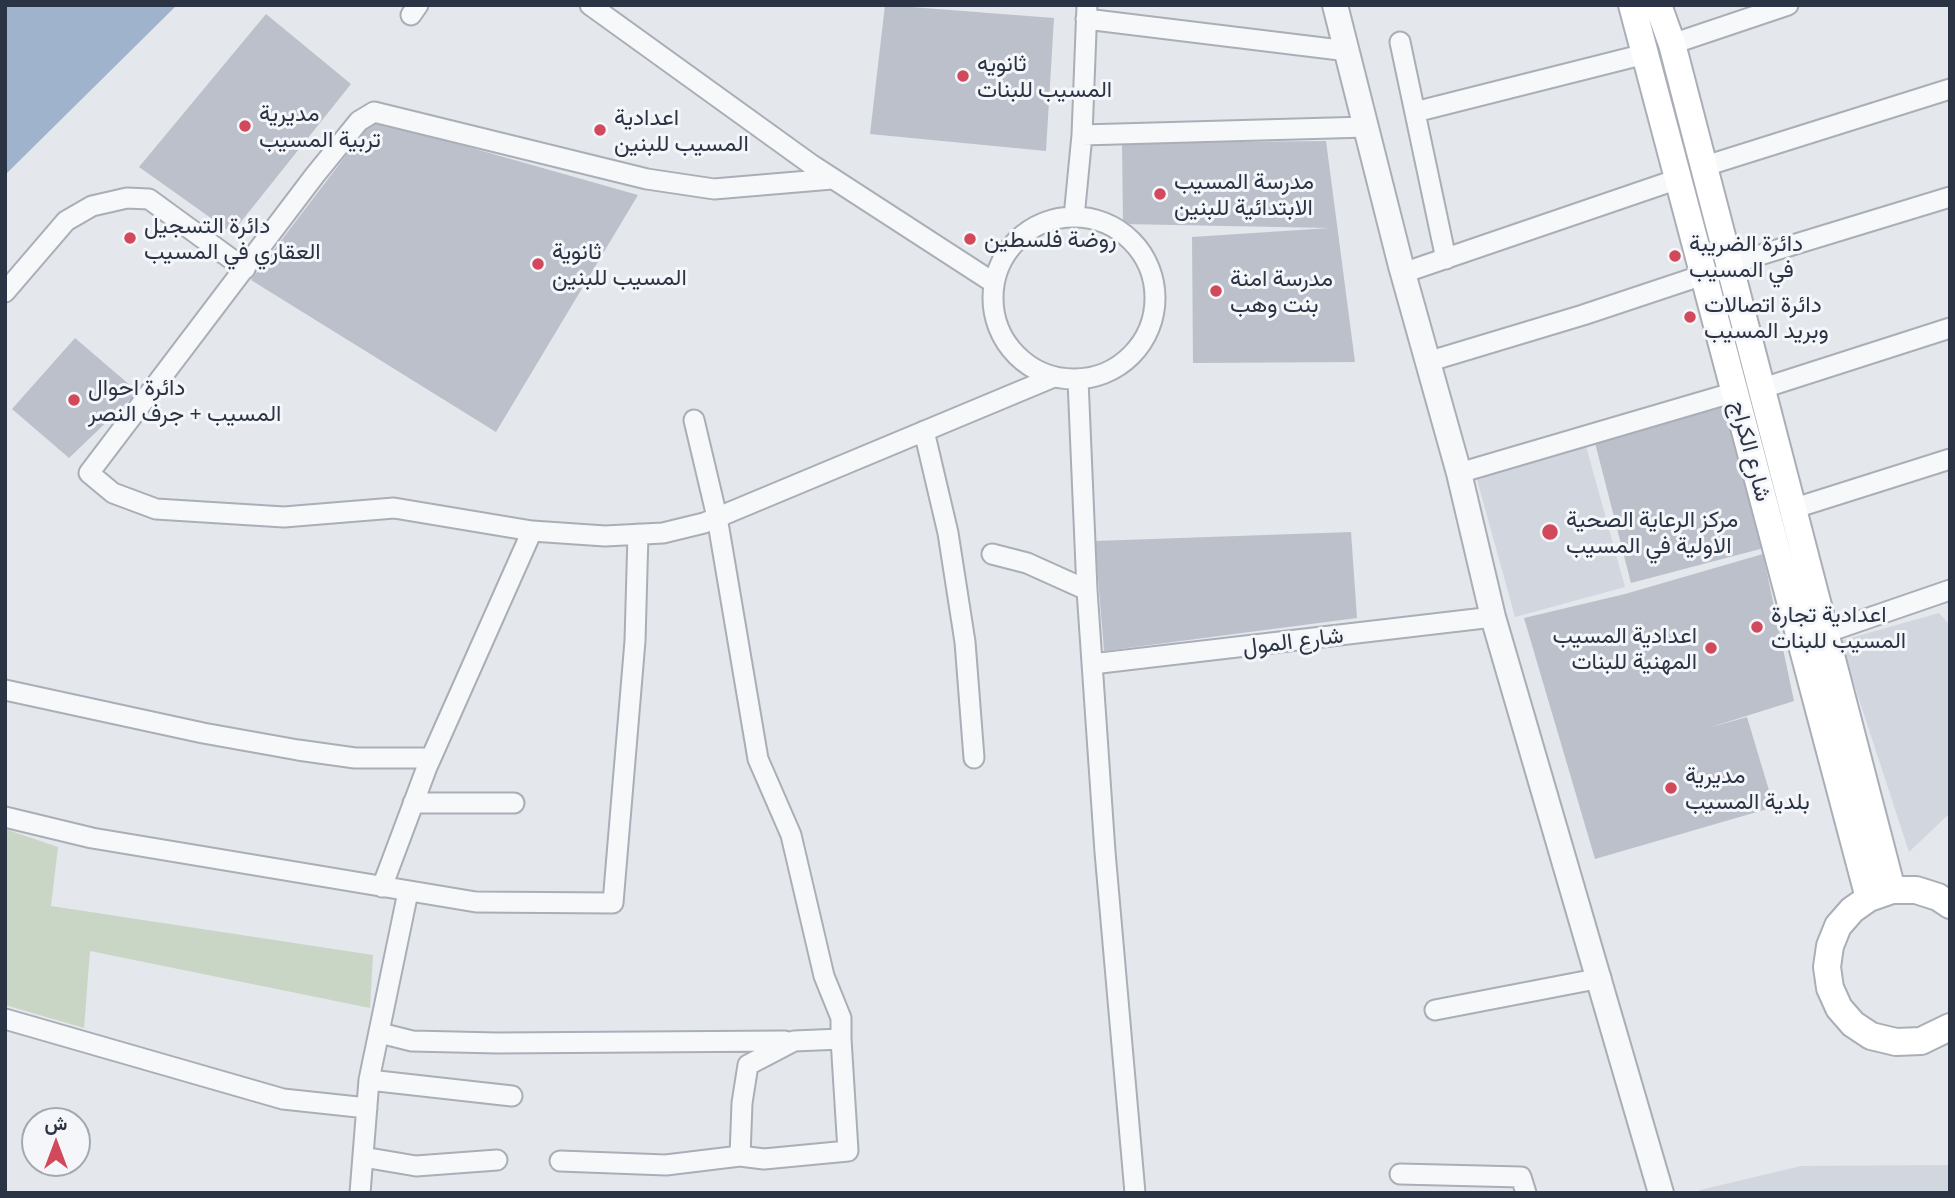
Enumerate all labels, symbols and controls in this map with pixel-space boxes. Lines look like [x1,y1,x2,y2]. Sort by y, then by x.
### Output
place label: ثانويه المسيب للبنات [977,49,1112,103]
marker: ثانويه المسيب للبنات [955,68,971,84]
place label: مديرية تربية المسيب [259,99,381,153]
place label: اعدادية المسيب للبنين [614,103,749,157]
marker: مديرية تربية المسيب [237,118,253,134]
marker: اعدادية المسيب للبنين [592,122,608,138]
place label: مدرسة المسيب الابتدائية للبنين [1174,167,1314,221]
marker: مدرسة المسيب الابتدائية للبنين [1152,186,1168,202]
place label: دائرة التسجيل العقاري في المسيب [144,211,321,265]
place label: روضة فلسطين [984,225,1117,253]
place label: دائرة الضريبة في المسيب [1689,229,1803,283]
marker: دائرة التسجيل العقاري في المسيب [122,230,138,246]
marker: روضة فلسطين [962,231,978,247]
place label: ثانوية المسيب للبنين [552,237,687,291]
marker: دائرة الضريبة في المسيب [1667,248,1683,264]
marker: ثانوية المسيب للبنين [530,256,546,272]
place label: مدرسة امنة بنت وهب [1230,264,1333,318]
marker: مدرسة امنة بنت وهب [1208,283,1224,299]
place label: دائرة اتصالات وبريد المسيب [1704,290,1829,344]
marker: دائرة اتصالات وبريد المسيب [1682,309,1698,325]
place label: دائرة احوال المسيب + جرف النصر [88,373,281,427]
marker: دائرة احوال المسيب + جرف النصر [66,392,82,408]
street label: شارع الكراج [1724,398,1778,504]
place label: مركز الرعاية الصحية الاولية في المسيب [1566,505,1738,559]
marker: مركز الرعاية الصحية الاولية في المسيب [1540,522,1560,542]
place label: اعدادية تجارة المسيب للبنات [1771,600,1906,654]
marker: اعدادية تجارة المسيب للبنات [1749,619,1765,635]
street label: شارع المول [1241,621,1345,661]
place label: اعدادية المسيب المهنية للبنات [1553,621,1697,675]
marker: اعدادية المسيب المهنية للبنات [1703,640,1719,656]
place label: مديرية بلدية المسيب [1685,761,1810,815]
marker: مديرية بلدية المسيب [1663,780,1679,796]
north arrow [21,1107,91,1177]
text: ش [45,1111,67,1134]

